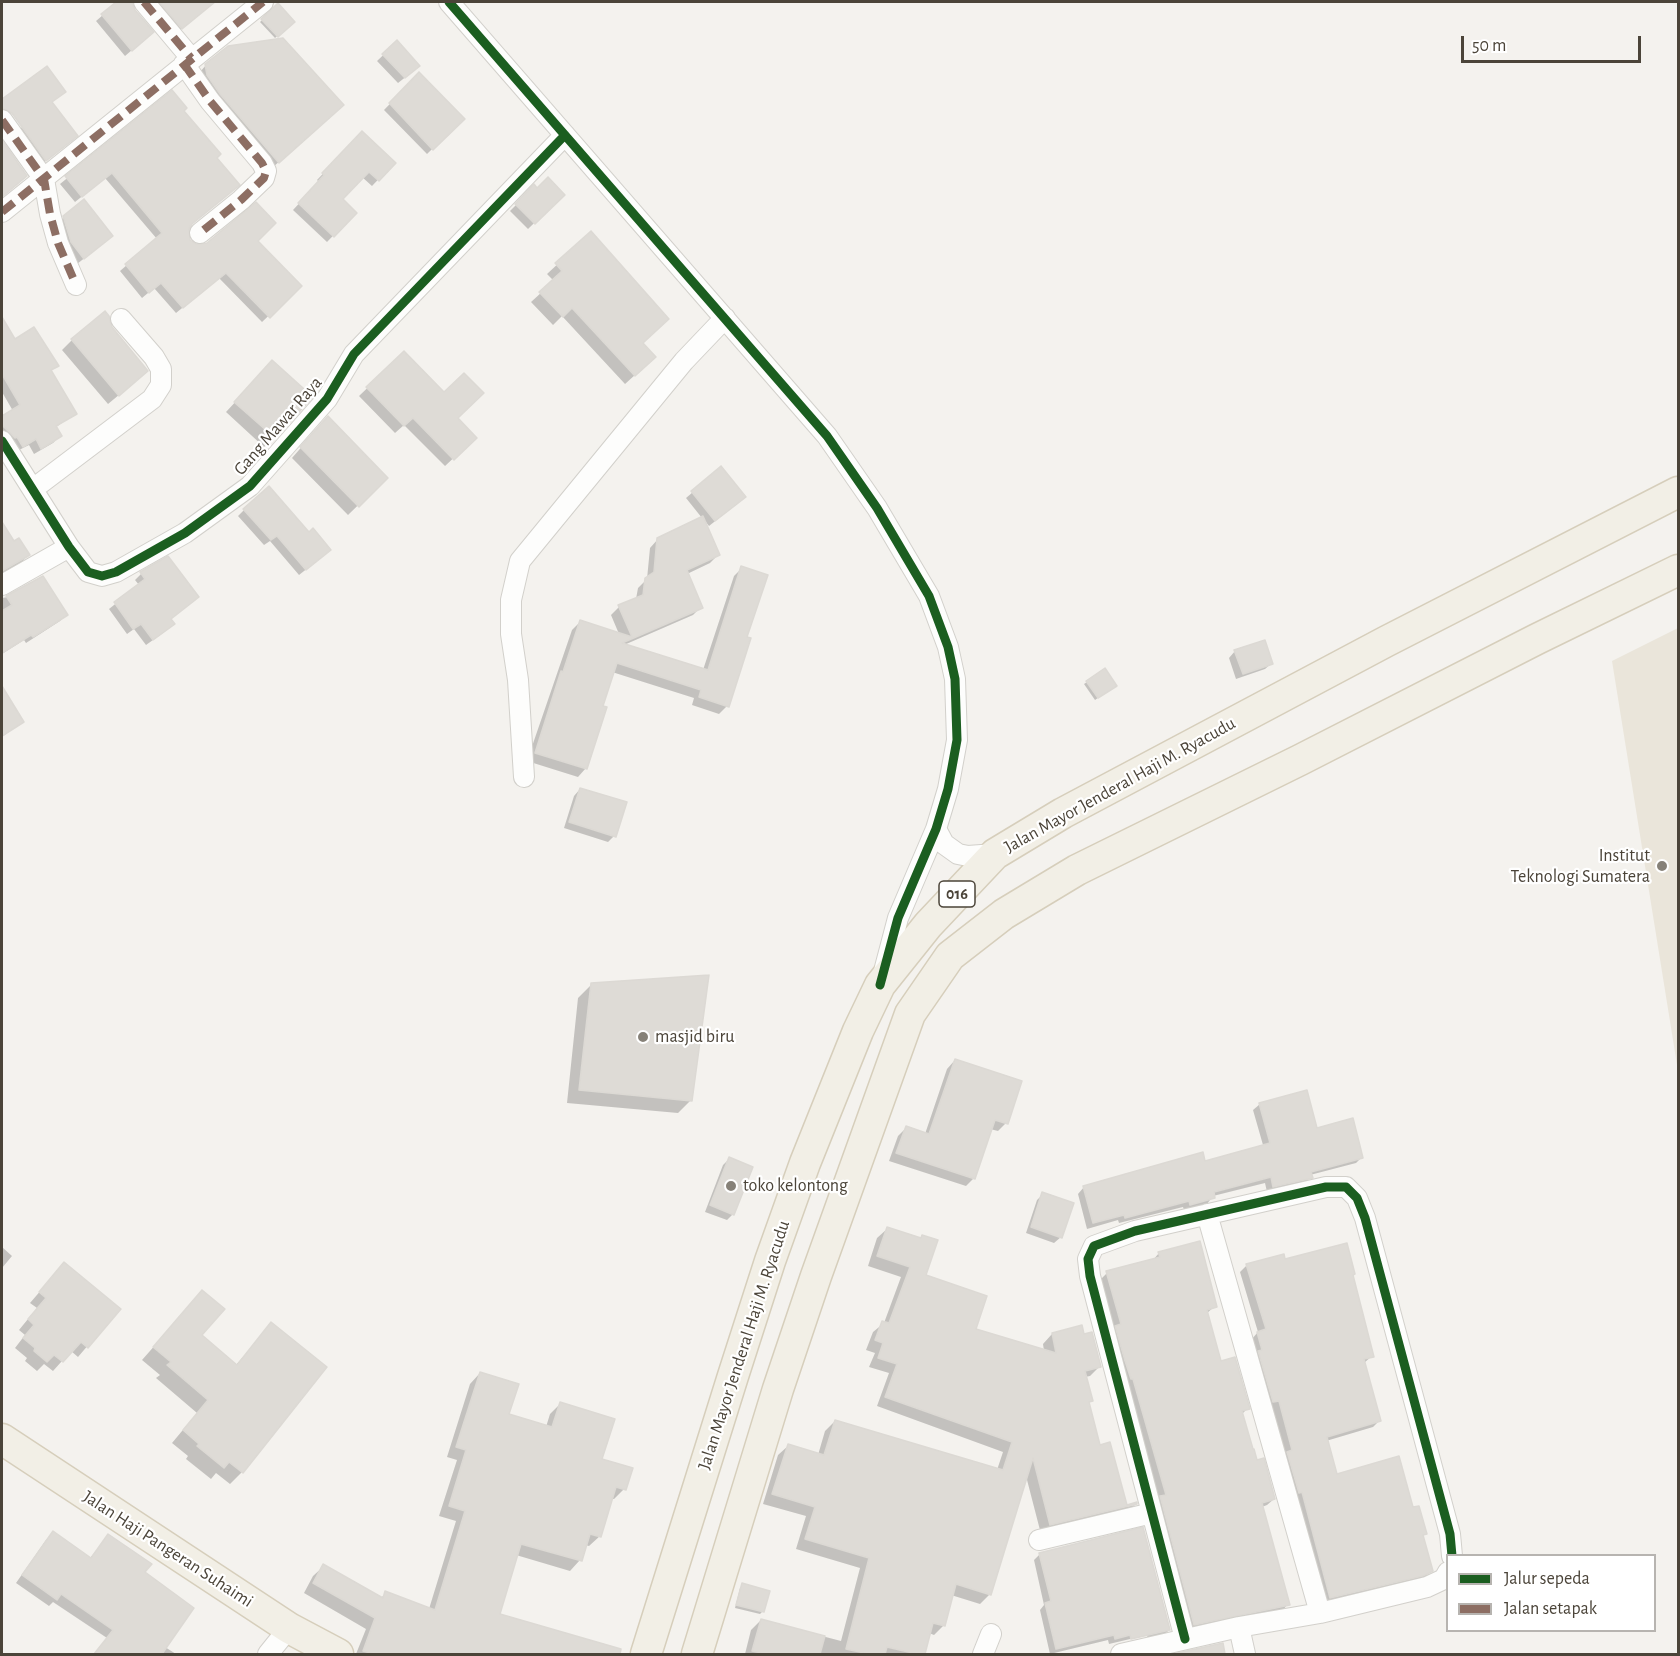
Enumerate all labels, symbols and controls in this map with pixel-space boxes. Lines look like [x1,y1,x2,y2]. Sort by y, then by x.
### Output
scale bar [1464,24,1644,62]
text: 50 m [1472,37,1506,55]
street label: Gang Mawar Raya [229,372,327,480]
street label: Jalan Mayor Jenderal Haji M. Ryacudu [1001,712,1239,858]
place label: Institut Teknologi Sumatera [1510,845,1650,888]
marker: Institut Teknologi Sumatera [1655,859,1669,873]
road number: 016 [939,881,975,907]
place label: masjid biru [655,1026,734,1048]
marker: masjid biru [636,1030,650,1044]
place label: toko kelontong [743,1175,848,1197]
marker: toko kelontong [724,1179,738,1193]
street label: Jalan Mayor Jenderal Haji M. Ryacudu [693,1218,795,1472]
street label: Jalan Haji Pangeran Suhaimi [79,1486,257,1612]
legend [1446,1554,1656,1632]
text: Jalur sepeda [1504,1570,1590,1588]
text: Jalan setapak [1504,1600,1597,1618]

